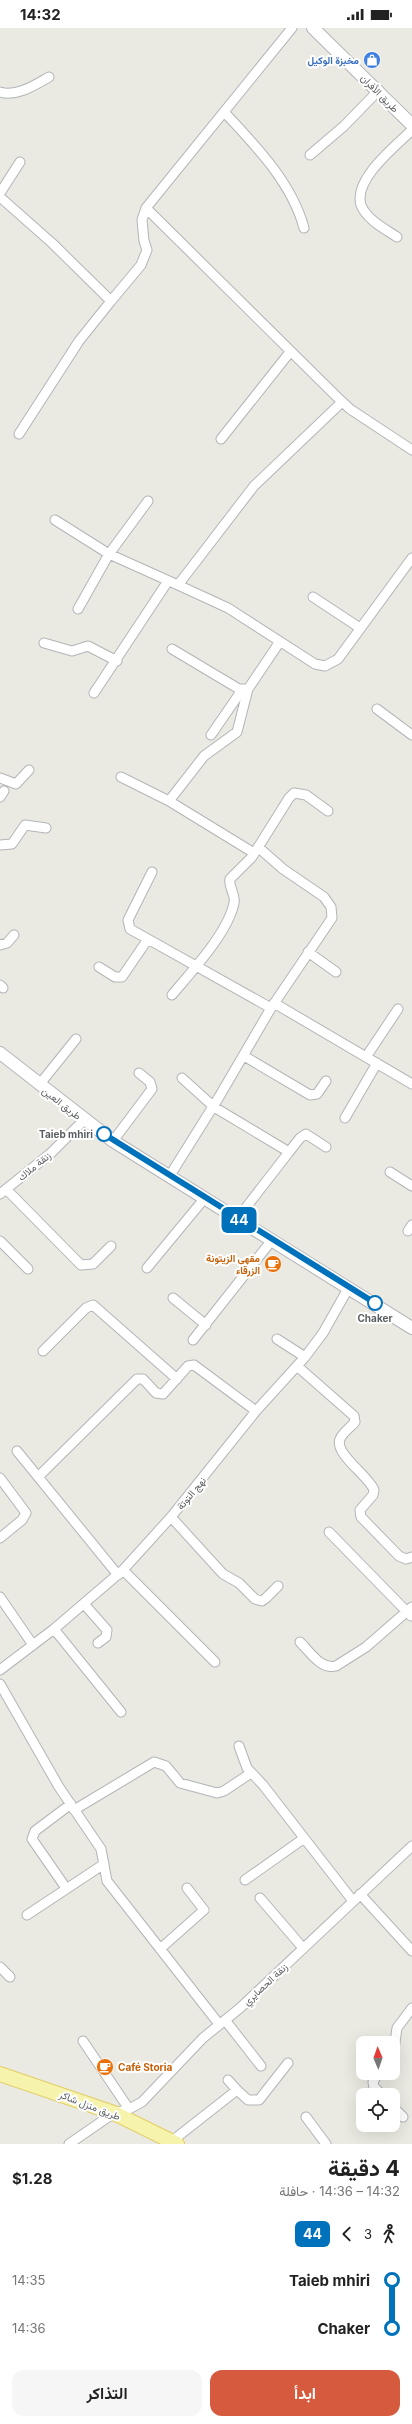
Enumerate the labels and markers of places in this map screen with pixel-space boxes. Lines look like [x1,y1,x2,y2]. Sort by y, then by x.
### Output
shop icon: مخبزة الوكيل [362,50,382,70]
place label: مخبزة الوكيل [307,54,360,67]
marker: Taieb mhiri [96,1126,112,1142]
place label: Taieb mhiri [39,1128,93,1140]
place label: مقهى الزيتونة الزرقاء [206,1252,261,1277]
cafe icon: مقهى الزيتونة الزرقاء [263,1254,283,1274]
marker: Chaker [367,1295,383,1311]
place label: Chaker [357,1312,393,1324]
cafe icon: Café Storia [95,2057,115,2077]
place label: Café Storia [118,2061,172,2073]

